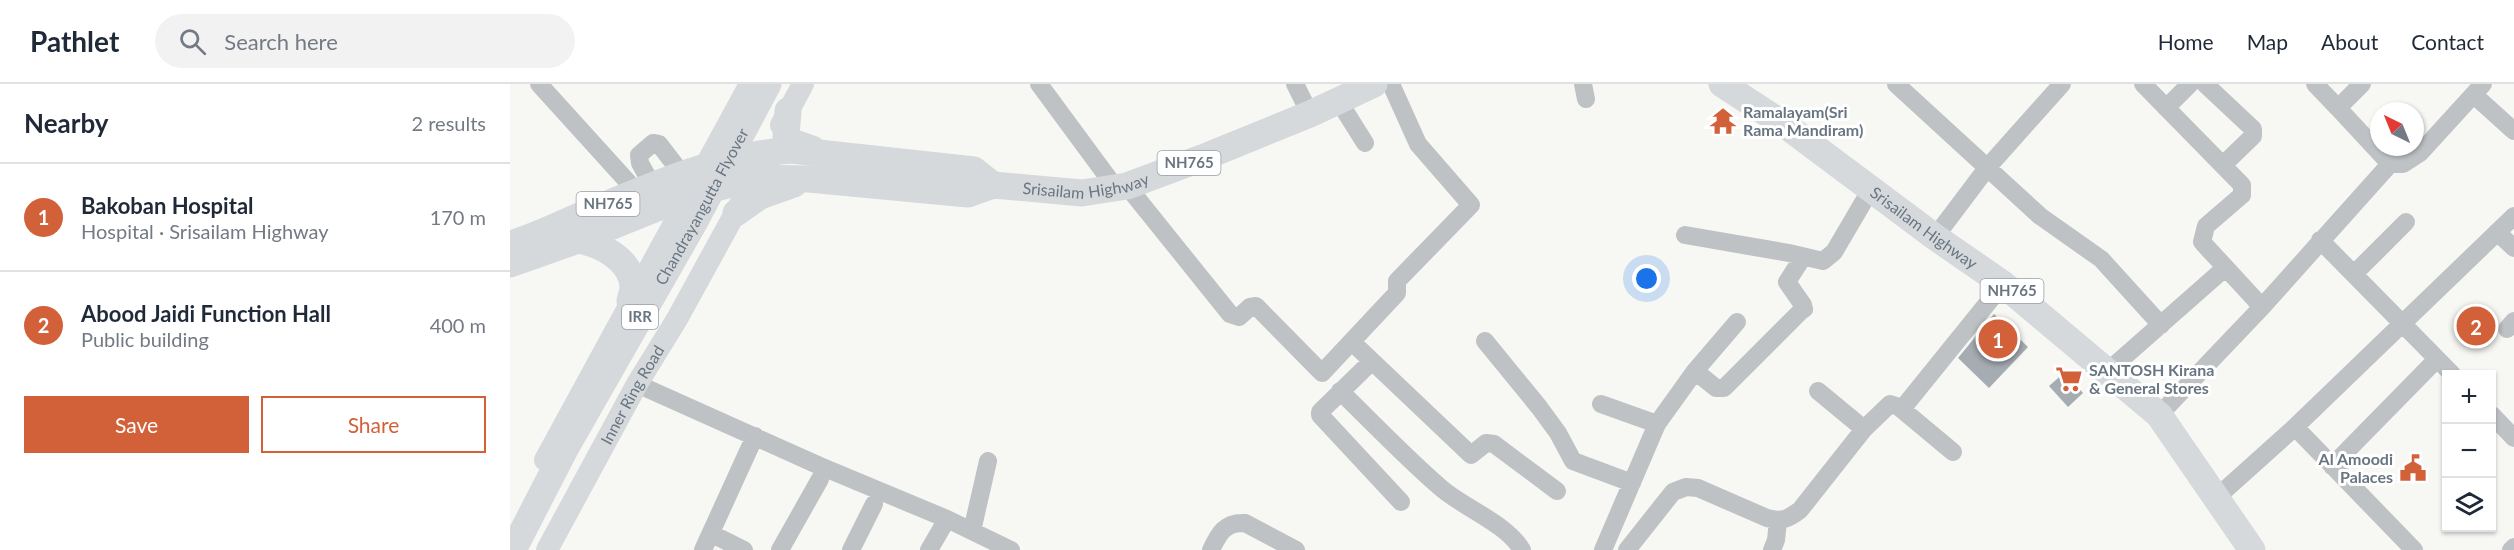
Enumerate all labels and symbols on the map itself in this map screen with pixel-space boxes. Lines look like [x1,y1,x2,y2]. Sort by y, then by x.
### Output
place label: Ramalayam(Sri Rama Mandiram) [1743,102,1863,139]
north arrow [2370,102,2424,156]
temple icon: Ramalayam(Sri Rama Mandiram) [1708,106,1738,136]
street label: Chandrayangutta Flyover [651,124,752,288]
road number: NH765 [1158,151,1220,175]
street label: Srisailam Highway [1022,168,1152,202]
street label: Srisailam Highway [1867,182,1982,273]
road number: NH765 [576,192,640,216]
your location [1632,264,1661,293]
road number: NH765 [1980,279,2044,303]
pin: 2 [2456,304,2496,348]
road number: IRR [622,305,658,329]
pin: 1 [1978,316,2018,362]
street label: Inner Ring Road [596,342,668,447]
place label: SANTOSH Kirana & General Stores [2089,360,2214,397]
supermarket icon: SANTOSH Kirana & General Stores [2054,364,2084,394]
place label: Al Amoodi Palaces [2318,449,2393,486]
public building icon: Al Amoodi Palaces [2398,453,2428,483]

